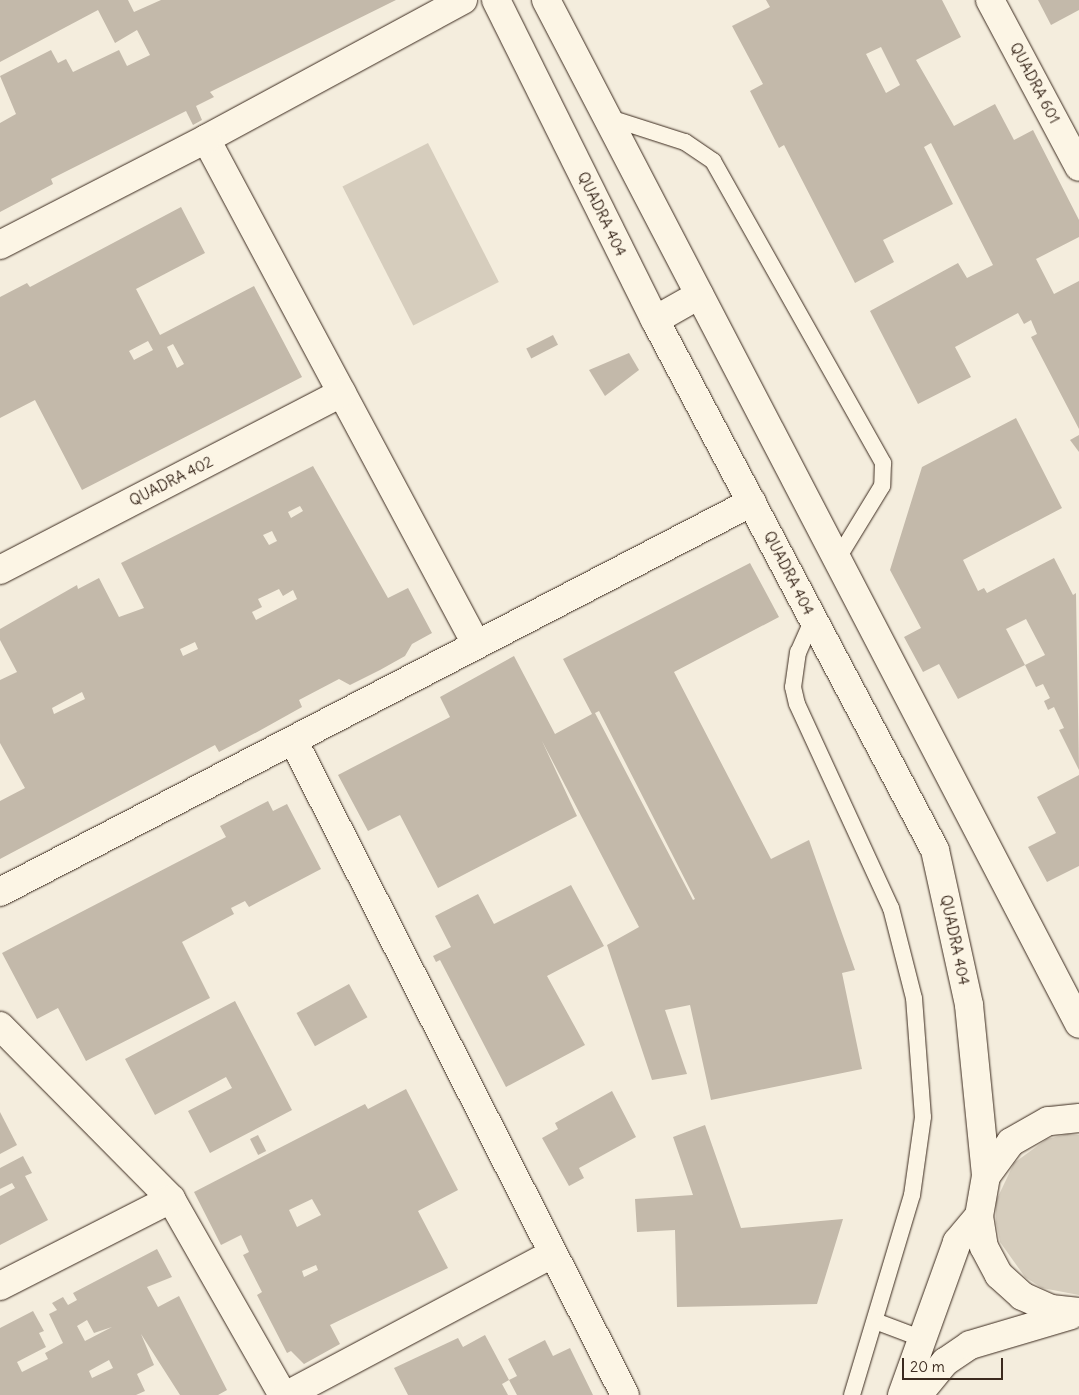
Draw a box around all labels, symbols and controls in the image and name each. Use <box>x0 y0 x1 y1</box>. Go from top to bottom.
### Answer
street label: QUADRA 601 <box>1006 39 1064 127</box>
street label: QUADRA 404 <box>574 169 630 259</box>
street label: QUADRA 402 <box>126 452 216 510</box>
street label: QUADRA 404 <box>760 528 818 618</box>
street label: QUADRA 404 <box>937 893 973 987</box>
scale bar <box>904 1348 1005 1380</box>
text: 20 m <box>910 1357 945 1376</box>

